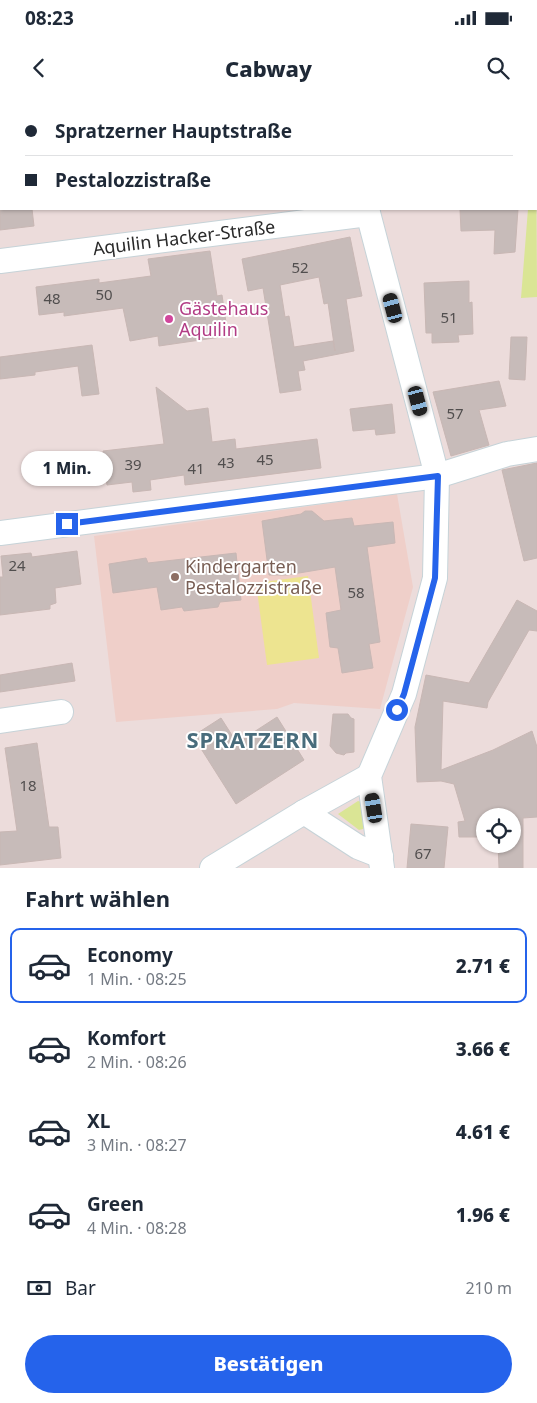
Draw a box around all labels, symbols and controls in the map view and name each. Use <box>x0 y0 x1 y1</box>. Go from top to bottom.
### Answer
text: 08:23 <box>25 5 74 31</box>
text: Cabway <box>225 53 312 83</box>
icon: back <box>25 54 53 82</box>
icon: search <box>484 54 512 82</box>
text: Spratzerner Hauptstraße <box>55 118 292 144</box>
text: Pestalozzistraße <box>55 167 211 193</box>
street label: Aquilin Hacker-Straße <box>91 214 276 260</box>
house number: 52 <box>291 257 309 277</box>
house number: 50 <box>95 284 113 304</box>
house number: 48 <box>43 288 61 308</box>
car <box>381 292 404 324</box>
place label: Gästehaus Aquilin <box>179 296 268 341</box>
house number: 51 <box>440 307 458 327</box>
marker: Gästehaus Aquilin <box>163 313 175 325</box>
car <box>406 385 429 417</box>
house number: 57 <box>446 403 464 423</box>
house number: 45 <box>256 449 274 469</box>
callout: 1 Min. <box>21 452 113 486</box>
house number: 43 <box>217 452 235 472</box>
house number: 39 <box>124 454 142 474</box>
text: 1 Min. <box>43 457 91 479</box>
house number: 41 <box>187 458 205 478</box>
route end <box>56 513 78 535</box>
place label: Kindergarten Pestalozzistraße <box>185 554 322 599</box>
house number: 24 <box>8 555 26 575</box>
marker: Kindergarten Pestalozzistraße <box>169 571 181 583</box>
house number: 58 <box>347 582 365 602</box>
route start <box>386 699 408 721</box>
district label: SPRATZERN <box>187 724 319 754</box>
house number: 18 <box>19 775 37 795</box>
car <box>364 792 383 824</box>
map controls <box>476 808 521 853</box>
button: locate <box>476 808 521 853</box>
house number: 67 <box>414 843 432 863</box>
text: Fahrt wählen <box>25 883 170 913</box>
text: Economy <box>87 942 173 968</box>
icon: car <box>27 943 72 988</box>
text: 2.71 € <box>456 953 510 979</box>
text: 1 Min. · 08:25 <box>87 968 187 990</box>
text: Komfort <box>87 1025 166 1051</box>
icon: car <box>27 1026 72 1071</box>
text: 3.66 € <box>456 1036 510 1062</box>
text: 2 Min. · 08:26 <box>87 1051 187 1073</box>
text: XL <box>87 1108 110 1134</box>
icon: car <box>27 1109 72 1154</box>
text: 4.61 € <box>456 1119 510 1145</box>
text: 3 Min. · 08:27 <box>87 1134 187 1156</box>
text: Green <box>87 1191 144 1217</box>
icon: car <box>27 1192 72 1237</box>
text: 1.96 € <box>456 1202 510 1228</box>
text: 4 Min. · 08:28 <box>87 1217 187 1239</box>
icon: cash <box>25 1274 53 1302</box>
text: Bar <box>65 1275 96 1301</box>
text: 210 m <box>465 1277 512 1299</box>
button: Bestätigen <box>25 1335 512 1393</box>

